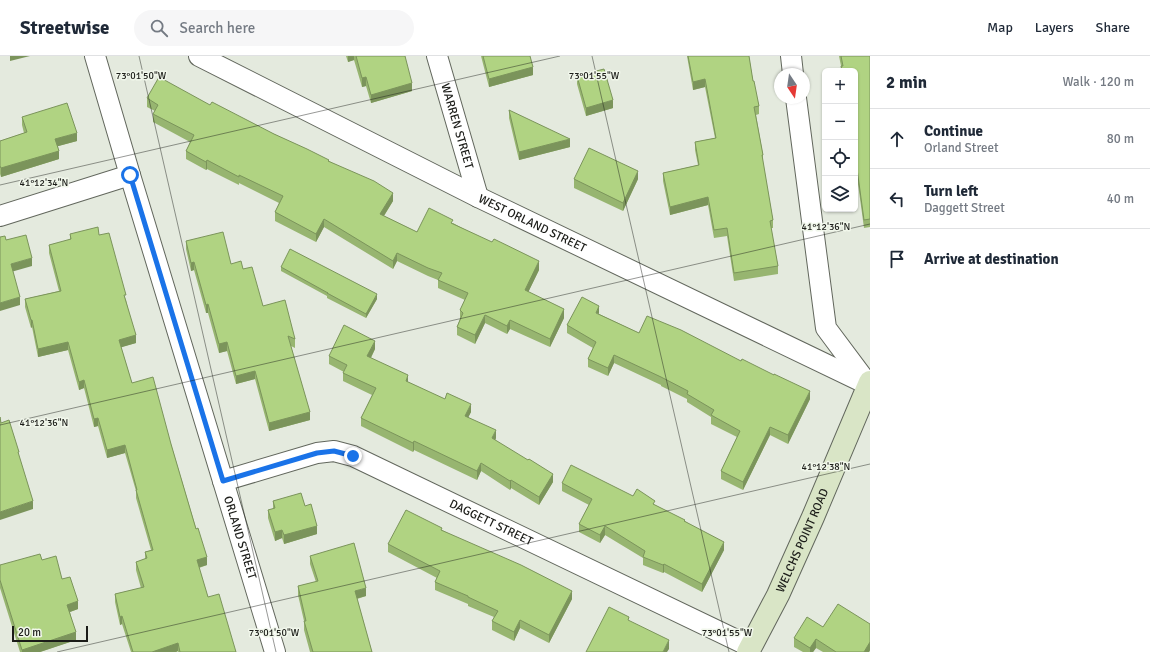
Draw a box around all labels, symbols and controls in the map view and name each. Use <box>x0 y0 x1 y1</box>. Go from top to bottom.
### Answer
search box <box>134 10 414 46</box>
text: Streetwise <box>20 16 110 40</box>
icon: search <box>148 17 170 39</box>
text: Search here <box>180 19 255 37</box>
text: Map <box>987 19 1013 36</box>
text: Layers <box>1035 19 1074 36</box>
text: Share <box>1096 19 1130 36</box>
north arrow <box>774 68 810 104</box>
map controls <box>822 68 858 212</box>
button: + <box>822 68 858 104</box>
text: 73°01'50"W <box>116 70 167 82</box>
text: 73°01'55"W <box>569 70 620 82</box>
text: 2 min <box>886 72 927 93</box>
text: Walk · 120 m <box>1063 74 1134 90</box>
street label: WARREN STREET <box>437 82 476 171</box>
button: − <box>822 104 858 140</box>
text: Continue <box>924 122 983 140</box>
icon: ahead <box>886 128 908 150</box>
text: 80 m <box>1107 131 1134 147</box>
button: locate <box>822 140 858 176</box>
text: Orland Street <box>924 140 998 156</box>
route start <box>121 166 139 184</box>
button: layers <box>822 176 858 212</box>
text: 41°12'34"N <box>20 177 68 189</box>
text: Turn left <box>924 182 978 200</box>
icon: left <box>886 188 908 210</box>
street label: WEST ORLAND STREET <box>476 191 589 256</box>
text: 40 m <box>1107 191 1134 207</box>
text: Daggett Street <box>924 200 1005 216</box>
text: 41°12'36"N <box>802 221 850 233</box>
icon: arrive <box>886 248 908 270</box>
text: Arrive at destination <box>924 250 1059 268</box>
text: 41°12'36"N <box>20 417 68 429</box>
route end <box>344 447 362 465</box>
text: 41°12'38"N <box>802 461 850 473</box>
street label: WELCHS POINT ROAD <box>773 486 832 595</box>
street label: ORLAND STREET <box>220 494 259 581</box>
street label: DAGGETT STREET <box>447 496 535 549</box>
scale bar <box>12 624 88 643</box>
text: 20 m <box>18 626 41 639</box>
text: 73°01'50"W <box>249 627 300 639</box>
text: 73°01'55"W <box>702 627 753 639</box>

